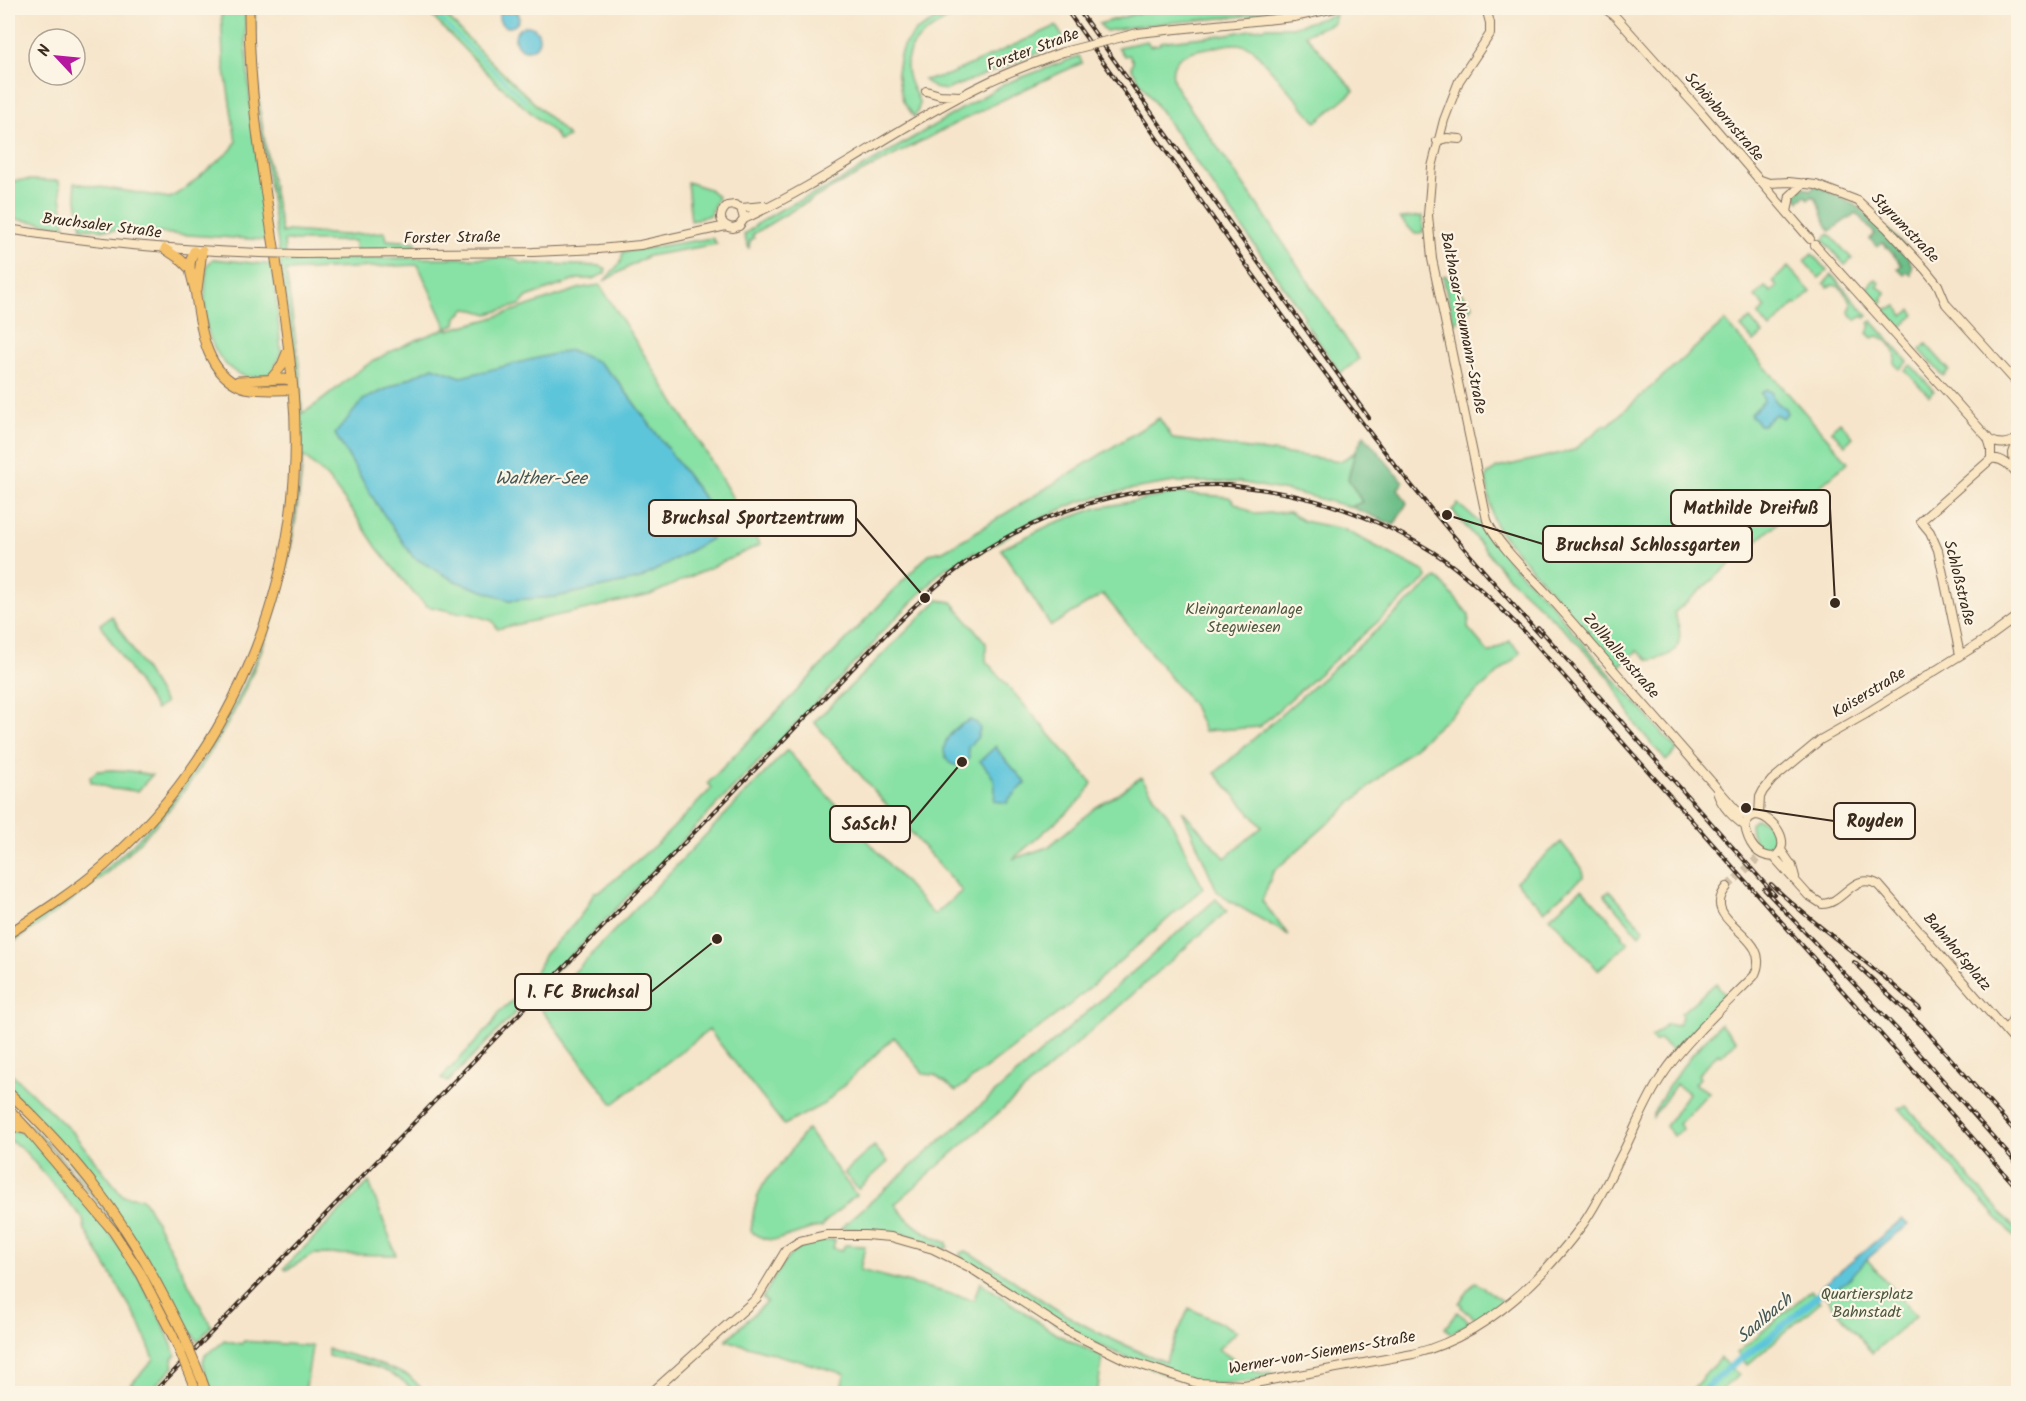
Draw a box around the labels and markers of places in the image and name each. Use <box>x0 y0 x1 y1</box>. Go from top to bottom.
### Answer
callout: Mathilde Dreifuß <box>1671 490 1830 526</box>
callout: Bruchsal Sportzentrum <box>649 500 856 536</box>
callout: Bruchsal Schlossgarten <box>1543 526 1752 562</box>
callout: Royden <box>1834 803 1915 839</box>
callout: SaSch! <box>830 806 910 842</box>
callout: 1. FC Bruchsal <box>515 974 651 1010</box>

